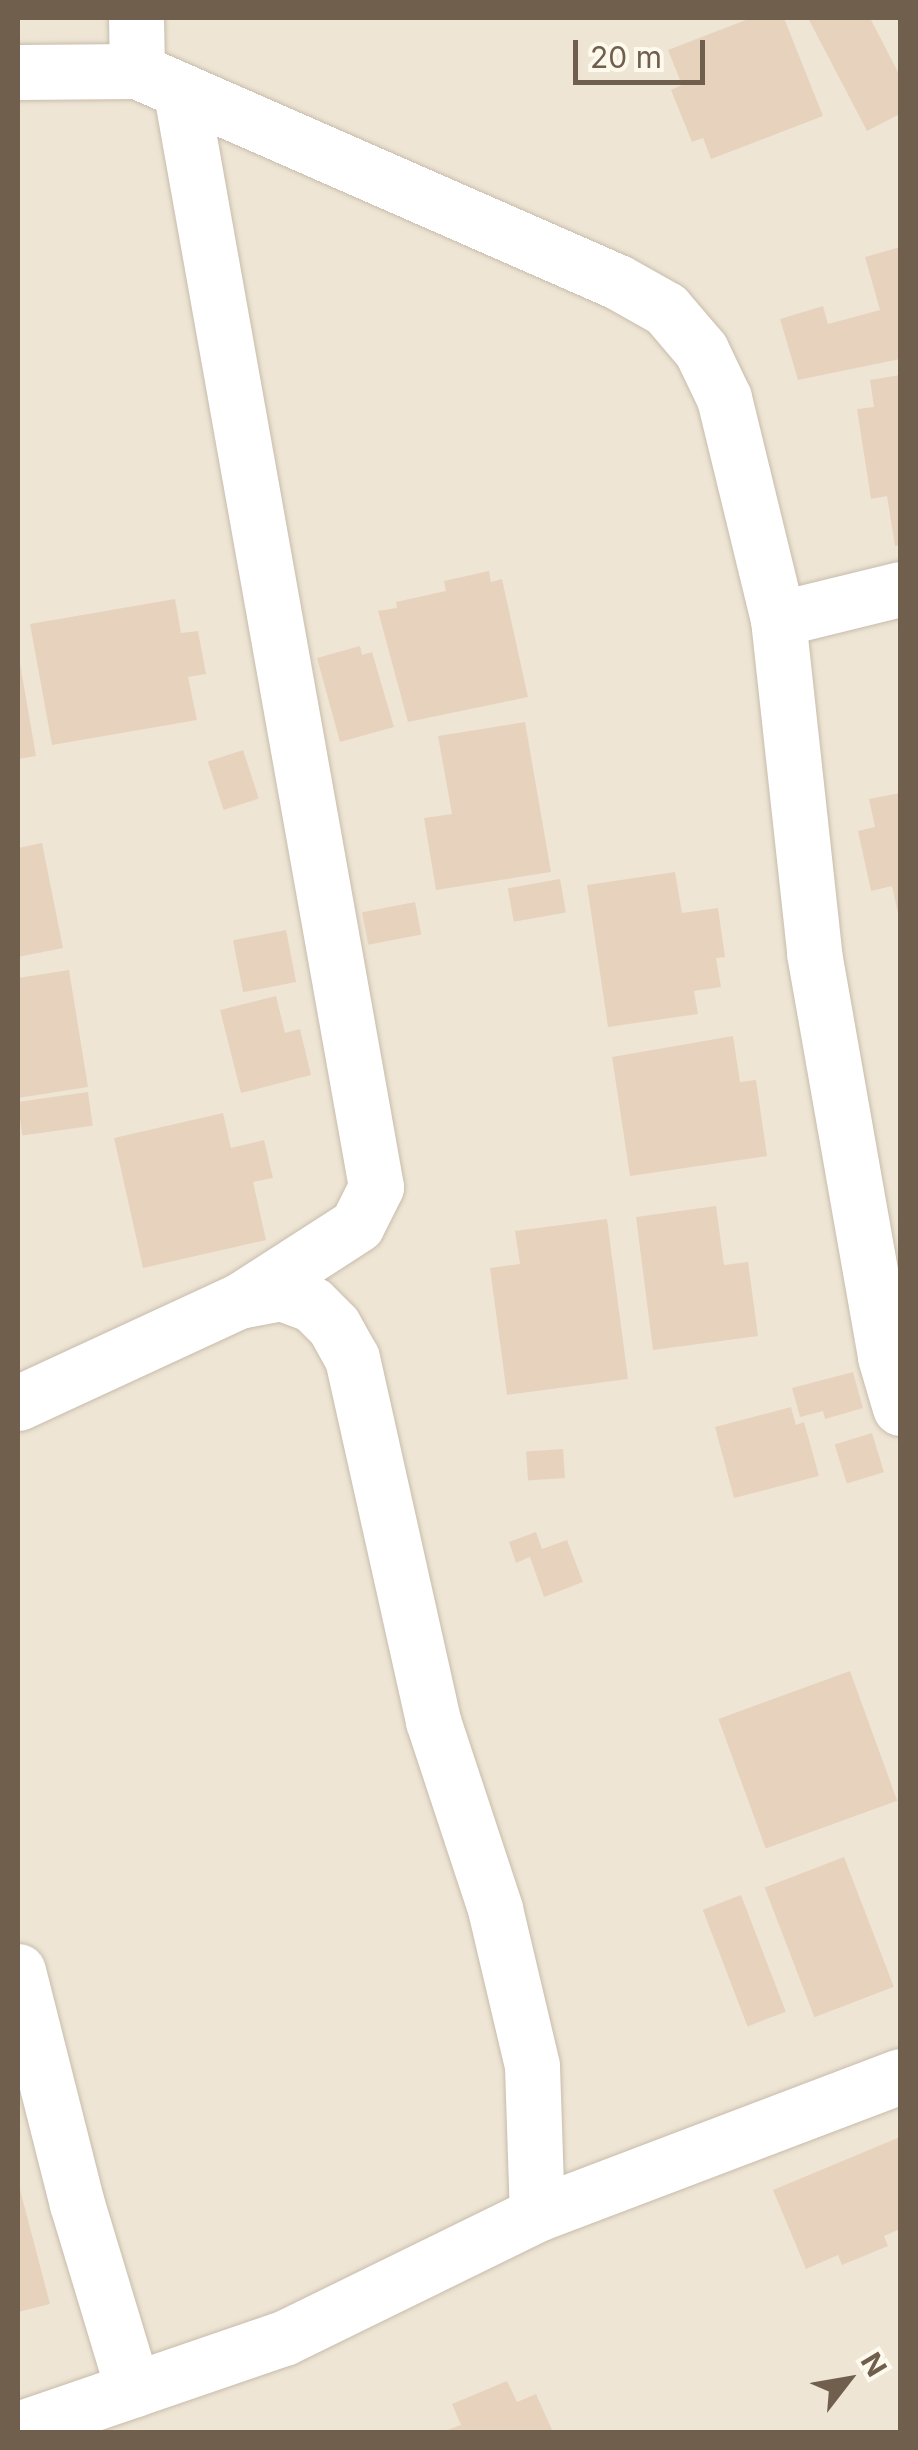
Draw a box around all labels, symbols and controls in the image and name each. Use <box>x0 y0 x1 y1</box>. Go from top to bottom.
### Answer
scale bar <box>578 20 710 82</box>
text: 20 m <box>590 39 662 75</box>
north arrow <box>798 2330 898 2430</box>
text: N <box>854 2347 894 2382</box>

